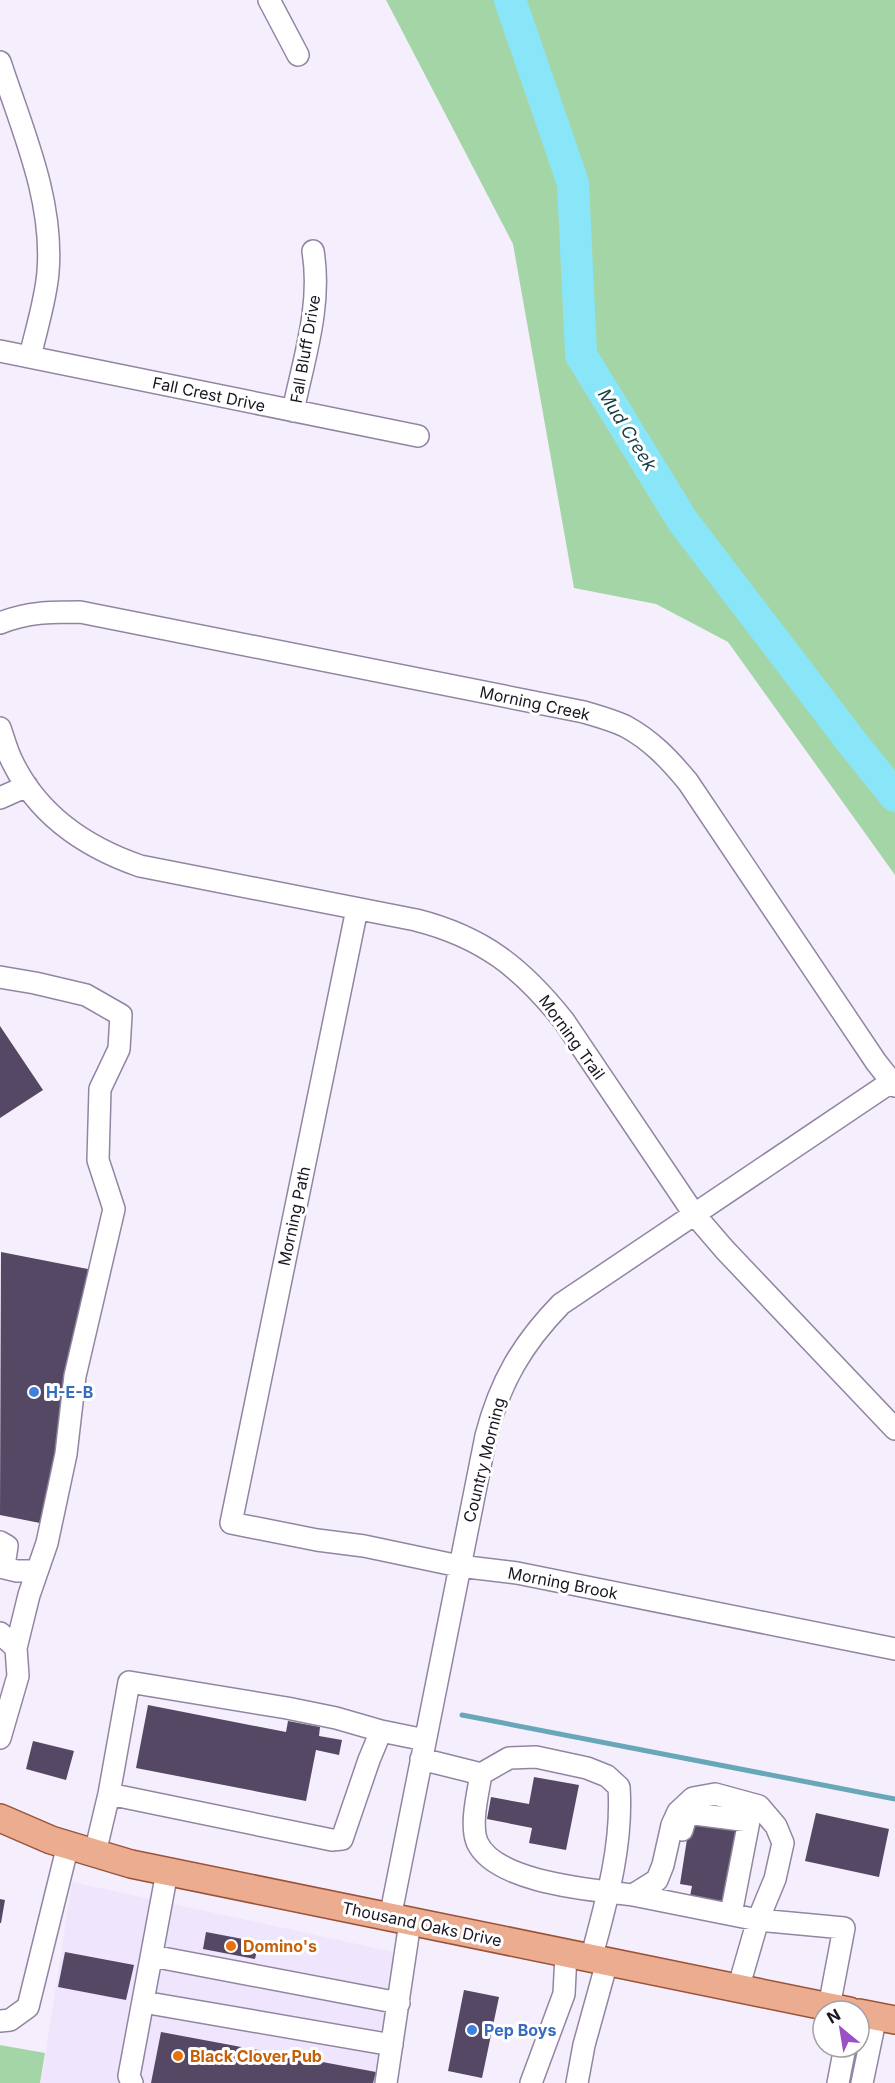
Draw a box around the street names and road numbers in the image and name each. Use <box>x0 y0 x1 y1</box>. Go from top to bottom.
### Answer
street label: Fall Bluff Drive <box>286 293 324 405</box>
street label: Fall Crest Drive <box>151 372 267 416</box>
street label: Morning Creek <box>478 682 592 725</box>
street label: Morning Trail <box>535 991 609 1083</box>
street label: Morning Path <box>274 1164 314 1268</box>
street label: Country Morning <box>459 1395 509 1525</box>
street label: Morning Brook <box>506 1563 620 1604</box>
street label: Thousand Oaks Drive <box>340 1897 504 1951</box>

